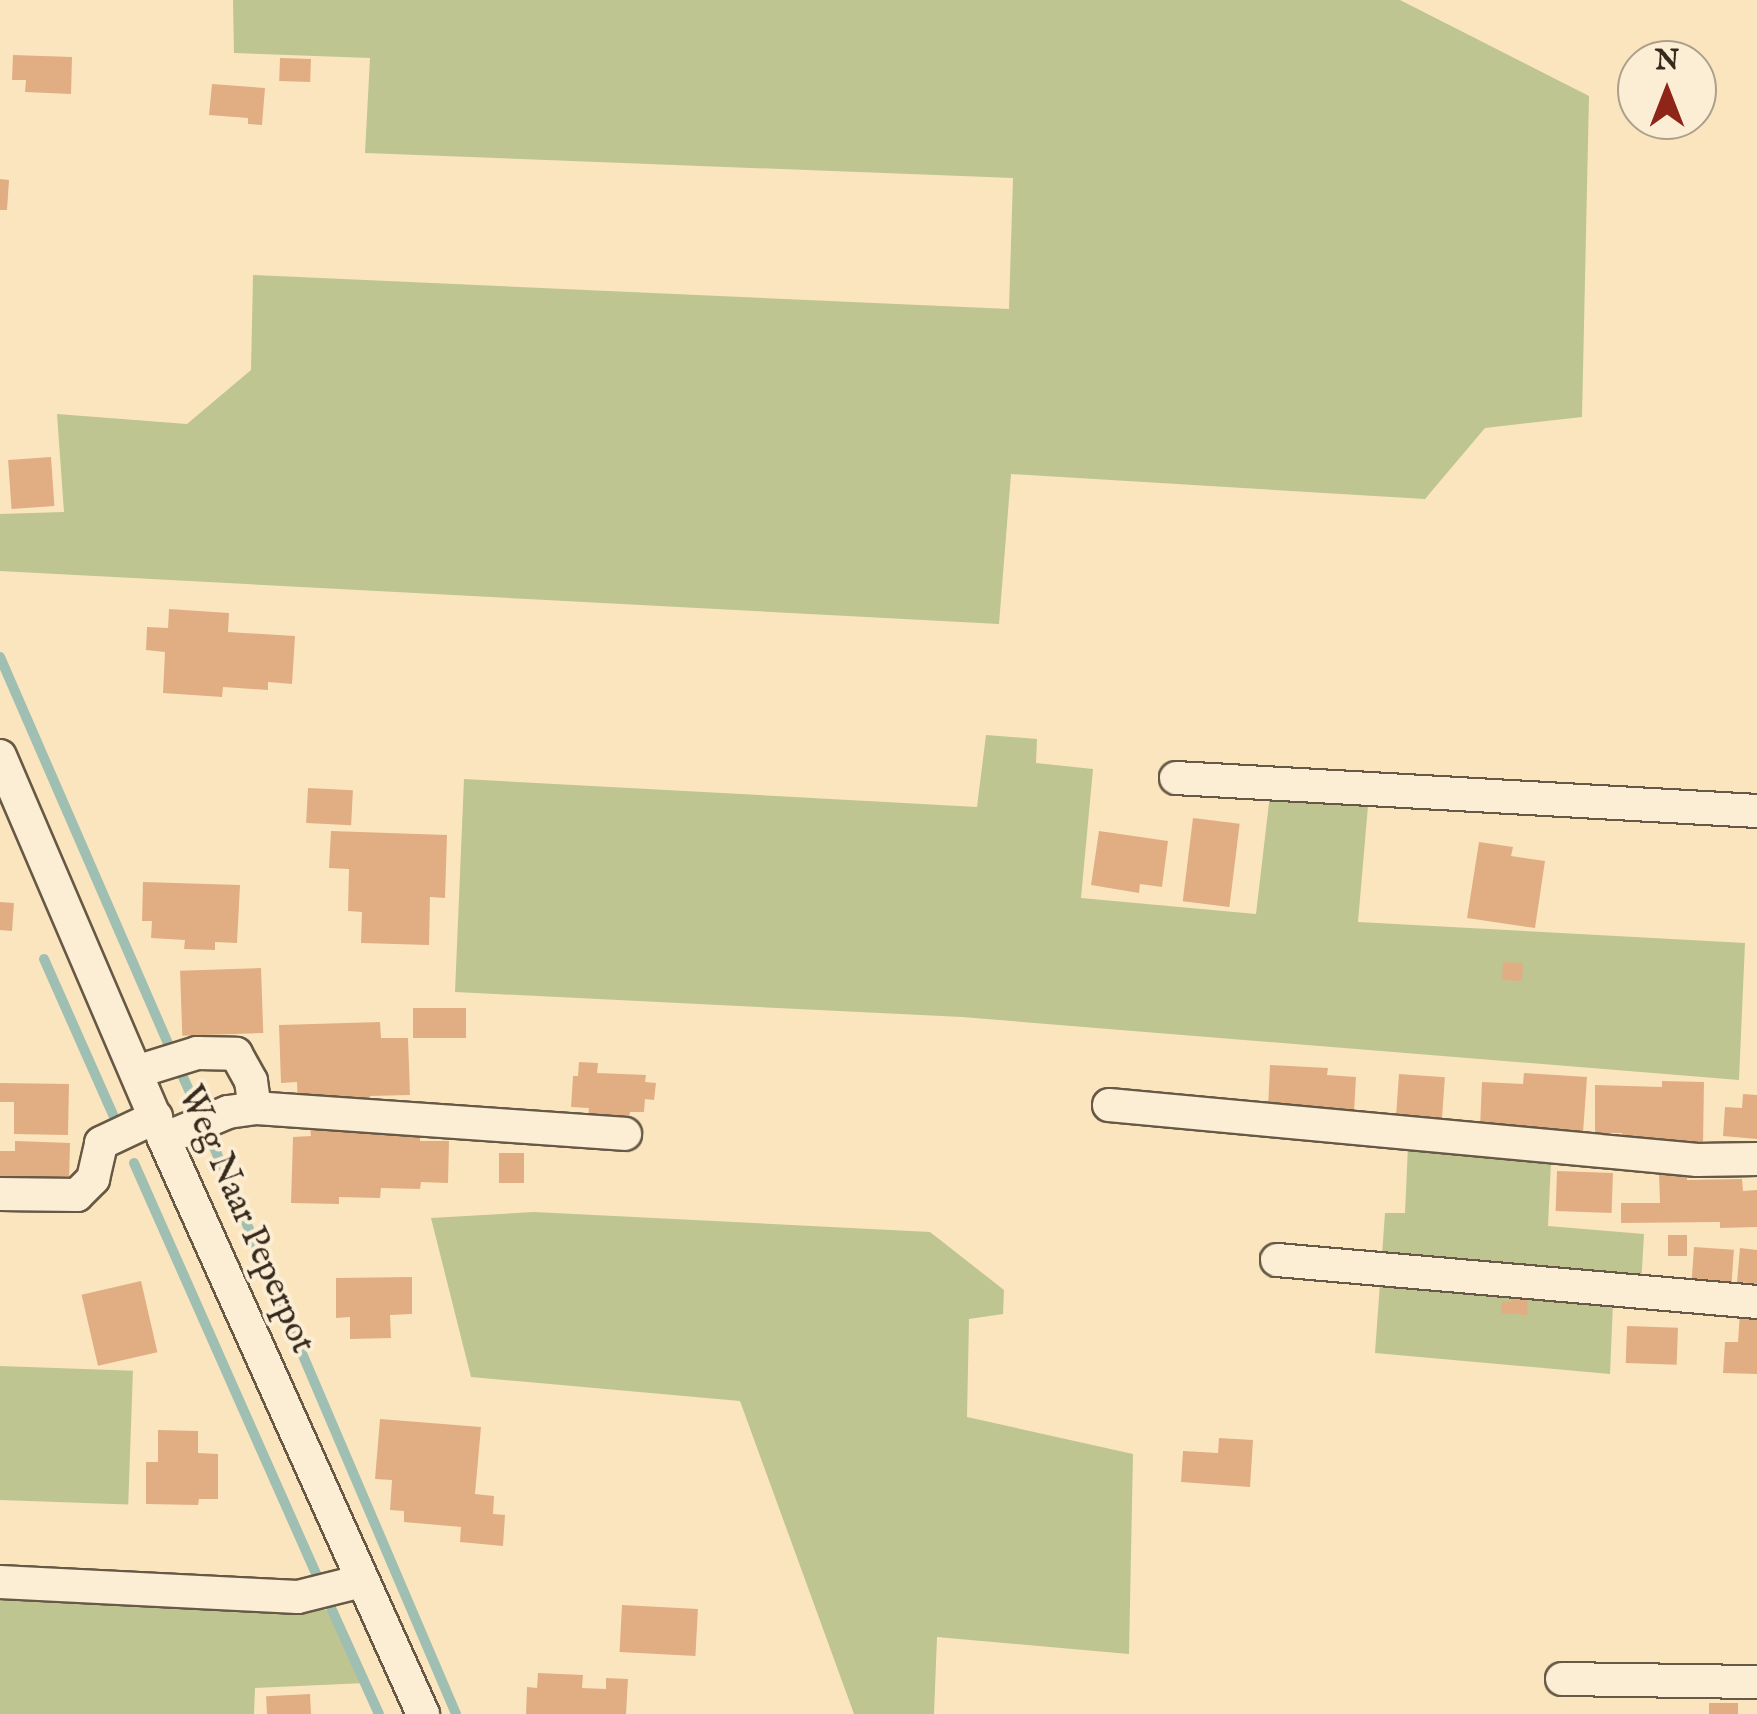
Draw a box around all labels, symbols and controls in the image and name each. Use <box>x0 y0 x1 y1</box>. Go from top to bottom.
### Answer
north arrow <box>1617 40 1717 140</box>
text: N <box>1655 44 1679 79</box>
street label: Weg Naar Peperpot <box>167 1080 323 1360</box>

